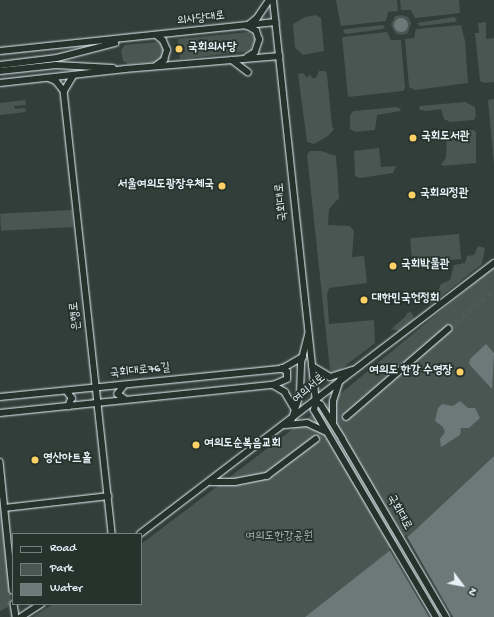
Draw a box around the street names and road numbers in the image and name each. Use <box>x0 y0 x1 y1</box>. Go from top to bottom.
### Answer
street label: 의사당대로 <box>176 10 226 30</box>
street label: 국회대로 <box>274 182 292 222</box>
street label: 은행로 <box>68 301 86 331</box>
street label: 국회대로76길 <box>109 362 171 382</box>
street label: 여의서로 <box>291 372 329 408</box>
street label: 국회대로 <box>382 493 414 533</box>

